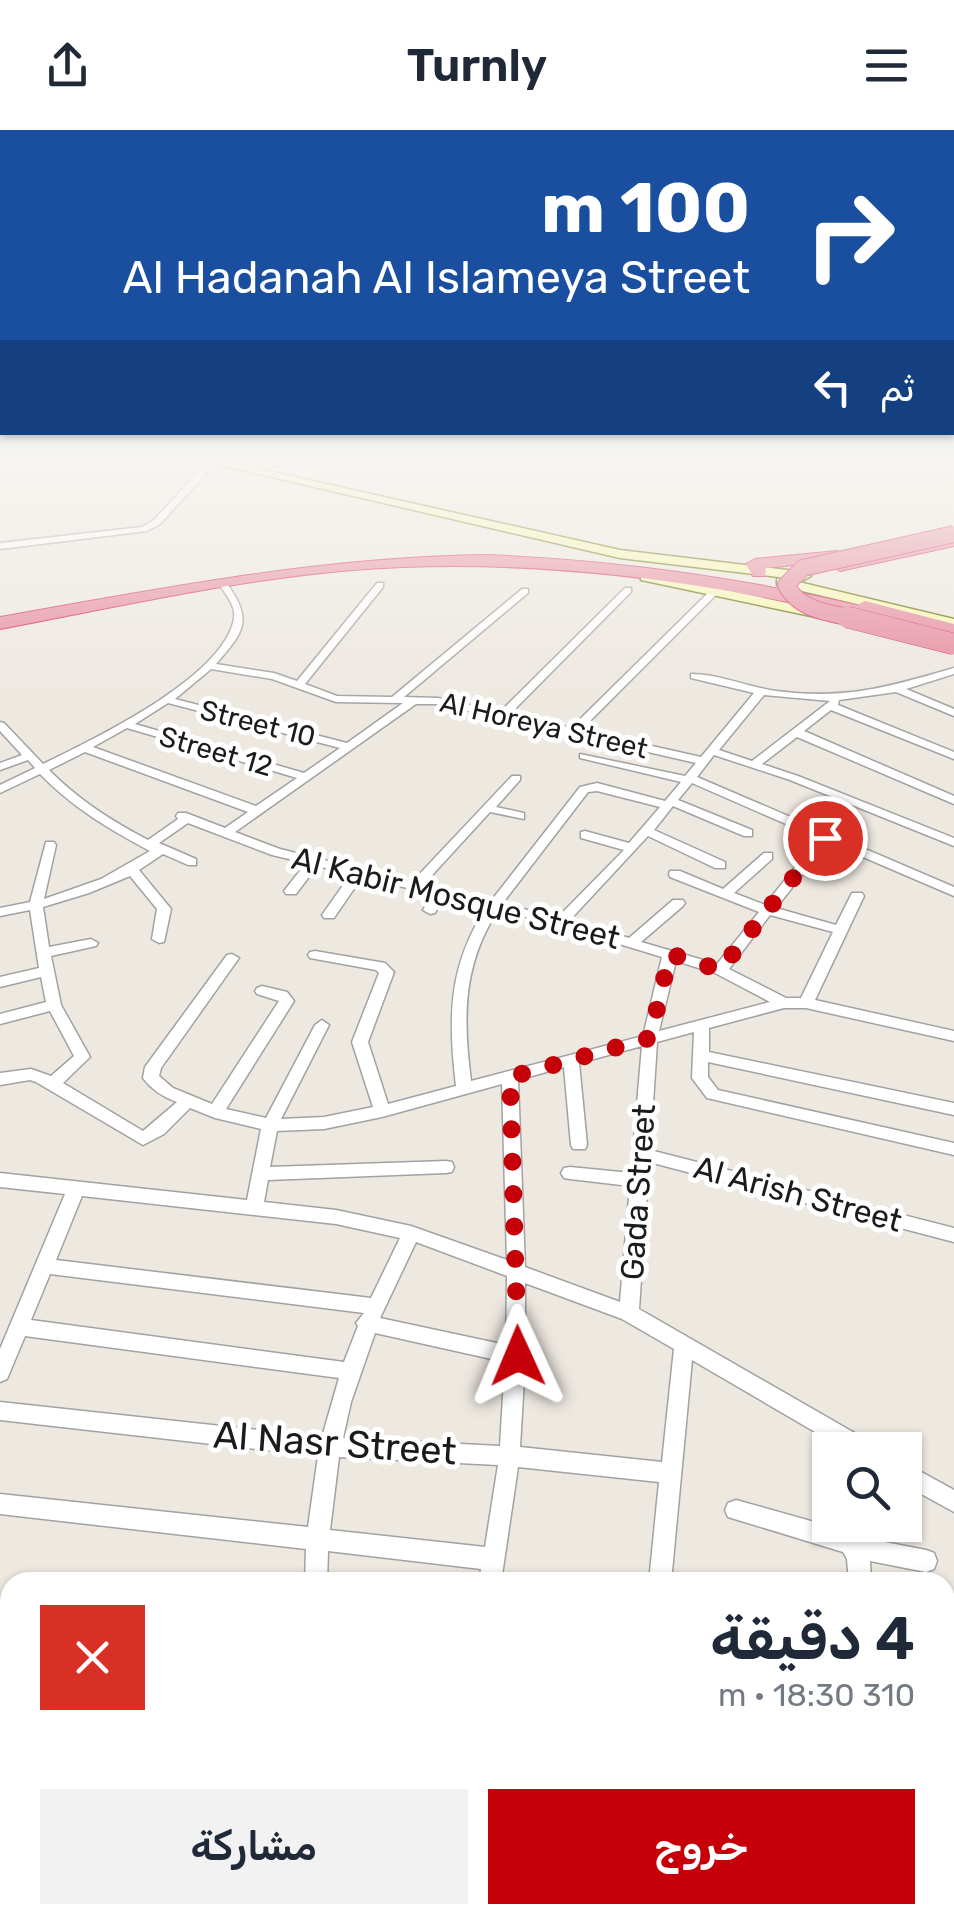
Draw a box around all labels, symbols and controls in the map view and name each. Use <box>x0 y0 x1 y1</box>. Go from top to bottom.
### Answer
icon: share <box>40 38 95 93</box>
icon: menu <box>859 38 914 93</box>
text: Turnly <box>407 39 547 92</box>
text: 100 m <box>541 167 750 250</box>
icon: right <box>785 170 915 300</box>
text: Al Hadanah Al Islameya Street <box>123 251 750 304</box>
icon: left <box>805 360 860 415</box>
text: ثم <box>880 365 915 411</box>
street label: Al Horeya Street <box>437 686 651 765</box>
street label: Street 10 <box>197 693 319 754</box>
street label: Street 12 <box>155 720 276 783</box>
pin <box>783 796 868 881</box>
icon: arrive <box>798 811 853 866</box>
street label: Al Kabir Mosque Street <box>288 839 624 957</box>
street label: Gada Street <box>613 1103 663 1281</box>
street label: Al Arish Street <box>690 1148 906 1240</box>
position arrow <box>466 1304 570 1408</box>
street label: Al Nasr Street <box>212 1412 458 1474</box>
map controls <box>812 1432 922 1542</box>
button: search <box>812 1432 922 1542</box>
text: 4 دقيقة <box>710 1603 915 1674</box>
button: close <box>40 1605 145 1710</box>
text: 310 m · 18:30 <box>718 1676 915 1714</box>
button: مشاركة <box>40 1789 468 1904</box>
button: خروج <box>488 1789 915 1904</box>

